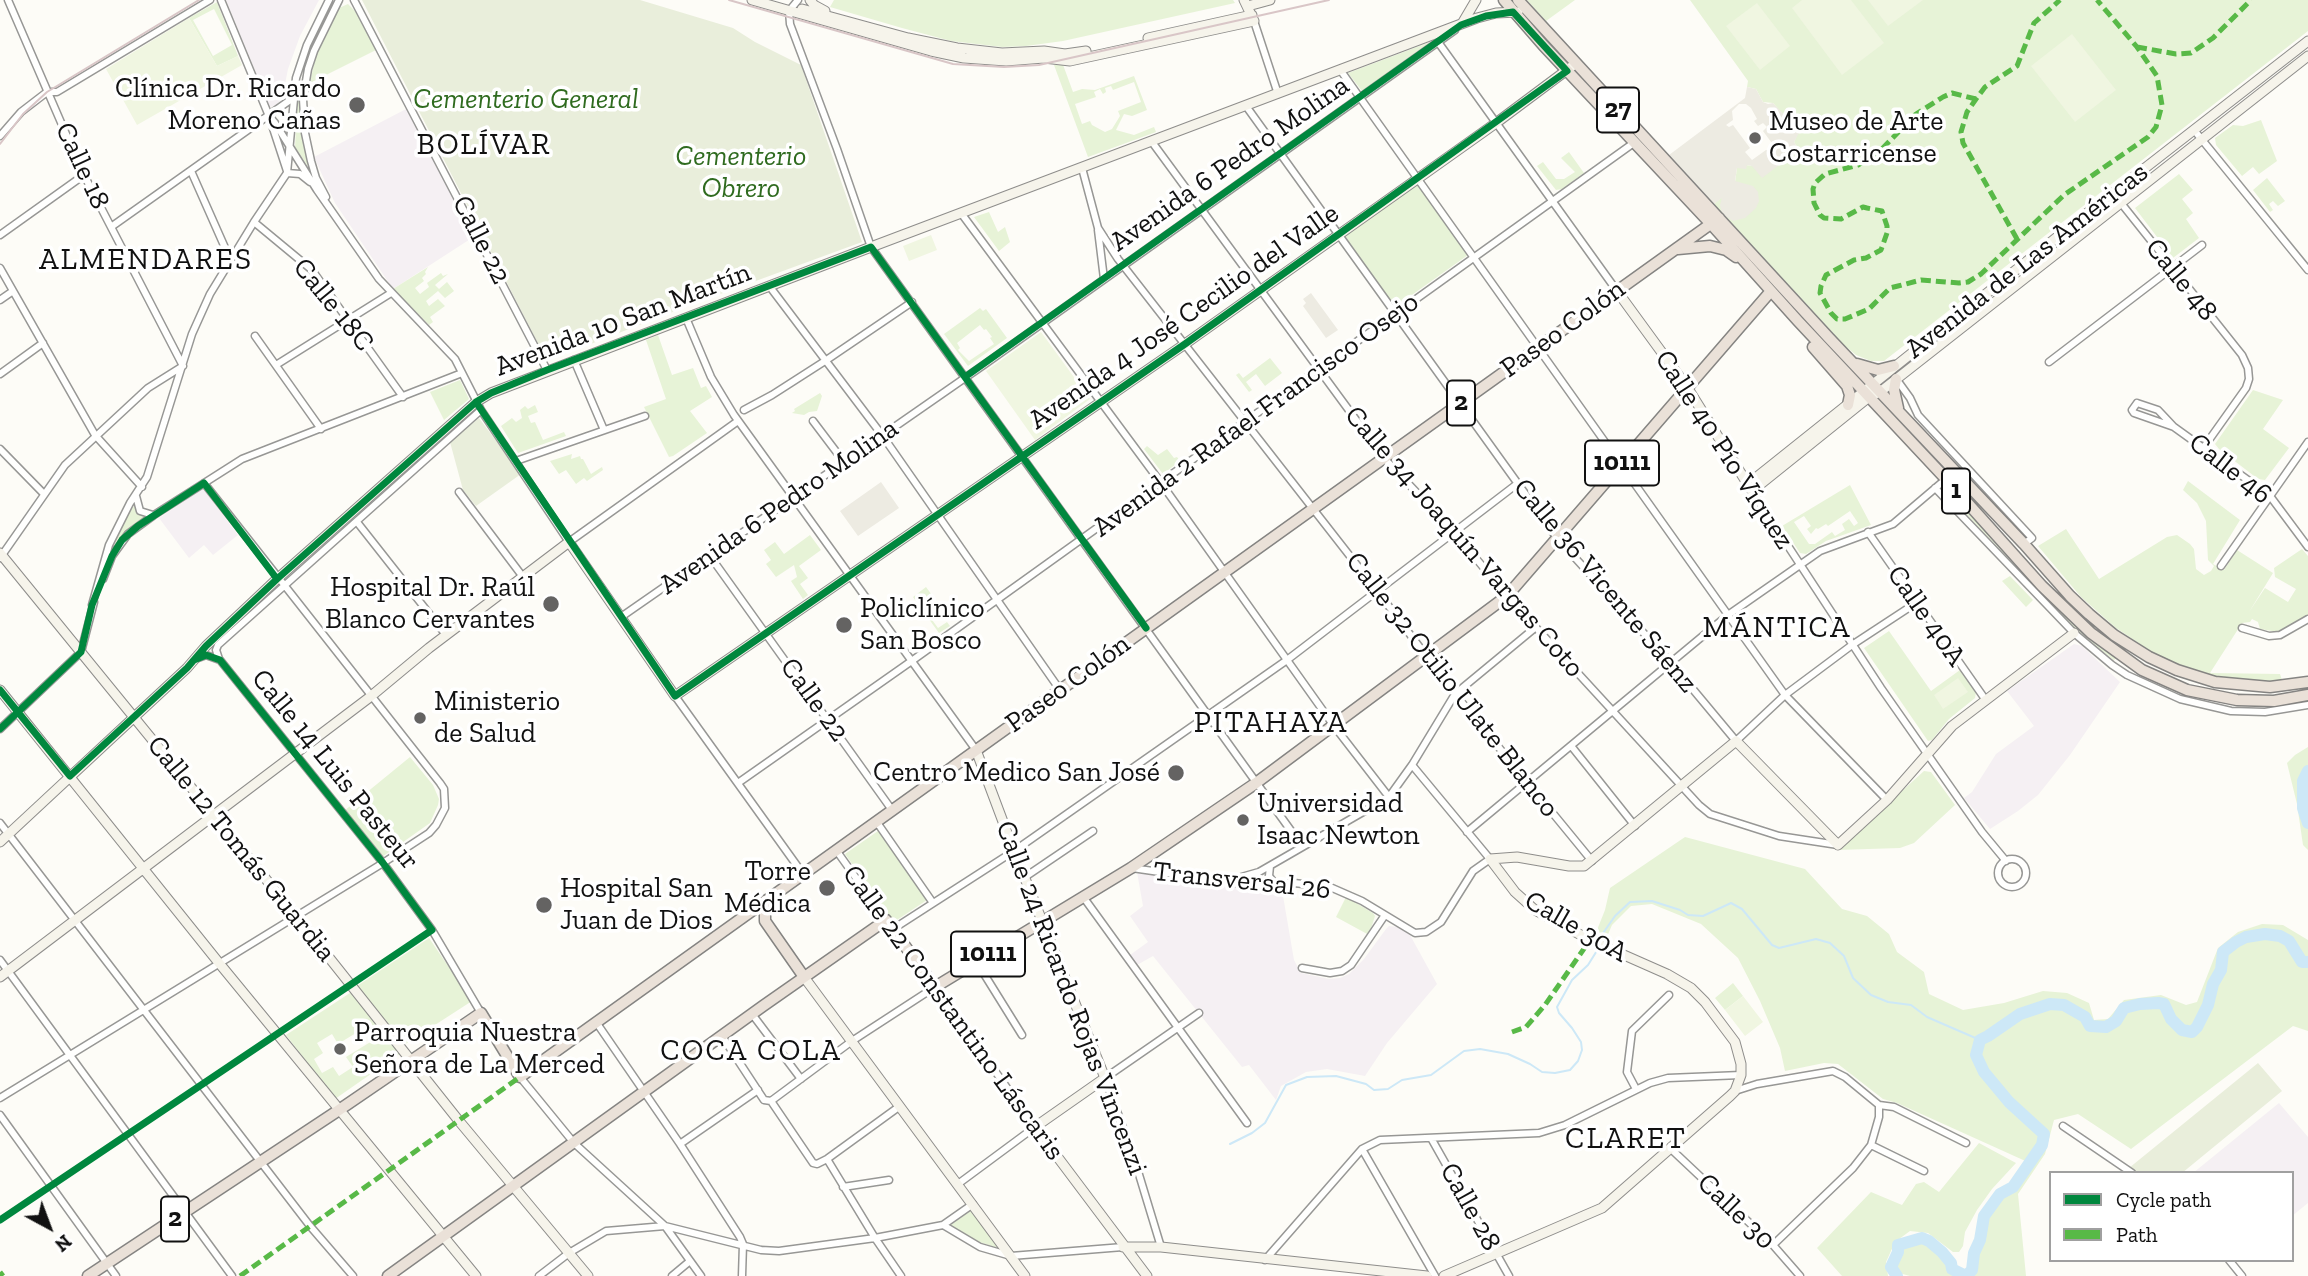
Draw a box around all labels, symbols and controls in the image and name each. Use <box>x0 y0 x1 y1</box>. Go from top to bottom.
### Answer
street label: Avenida 6 Pedro Molina <box>1104 69 1356 259</box>
place label: Clínica Dr. Ricardo Moreno Cañas <box>115 72 341 138</box>
park label: Cementerio General <box>413 83 639 117</box>
road number: 27 <box>1597 88 1639 132</box>
marker: Clínica Dr. Ricardo Moreno Cañas <box>347 95 367 115</box>
place label: Museo de Arte Costarricense <box>1769 105 1943 171</box>
street label: Calle 18 <box>47 117 117 215</box>
district label: BOLÍVAR <box>417 127 551 163</box>
marker: Museo de Arte Costarricense <box>1747 130 1763 146</box>
park label: Cementerio Obrero <box>676 140 806 206</box>
street label: Avenida de Las Américas <box>1899 156 2155 366</box>
street label: Calle 22 <box>444 190 518 290</box>
street label: Avenida 4 José Cecilio del Valle <box>1022 197 1346 437</box>
street label: Calle 48 <box>2138 232 2224 328</box>
district label: ALMENDARES <box>40 242 252 278</box>
street label: Calle 18C <box>285 252 381 358</box>
street label: Avenida 10 San Martín <box>490 256 756 384</box>
street label: Paseo Colón <box>1494 273 1632 385</box>
street label: Avenida 2 Rafael Francisco Osejo <box>1086 285 1426 545</box>
street label: Calle 40 Pío Víquez <box>1647 344 1801 556</box>
road number: 2 <box>1447 380 1475 426</box>
street label: Calle 34 Joaquín Vargas Coto <box>1337 400 1591 684</box>
street label: Avenida 6 Pedro Molina <box>653 412 905 602</box>
street label: Calle 46 <box>2182 426 2278 512</box>
road number: 10111 <box>1585 440 1659 485</box>
road number: 1 <box>1942 468 1970 513</box>
street label: Calle 36 Vicente Sáenz <box>1506 472 1704 700</box>
street label: Calle 32 Otilio Ulate Blanco <box>1338 546 1566 824</box>
street label: Calle 40A <box>1879 559 1973 673</box>
place label: Hospital Dr. Raúl Blanco Cervantes <box>325 571 535 637</box>
place label: Policlínico San Bosco <box>860 592 985 658</box>
marker: Hospital Dr. Raúl Blanco Cervantes <box>541 594 561 614</box>
district label: MÁNTICA <box>1703 610 1851 646</box>
marker: Policlínico San Bosco <box>834 615 854 635</box>
street label: Paseo Colón <box>999 628 1137 740</box>
street label: Calle 22 <box>773 652 855 748</box>
street label: Calle 14 Luis Pasteur <box>244 663 426 877</box>
place label: Ministerio de Salud <box>434 685 560 751</box>
district label: PITAHAYA <box>1195 705 1347 741</box>
marker: Ministerio de Salud <box>412 710 428 726</box>
street label: Calle 12 Tomás Guardia <box>140 729 342 969</box>
place label: Centro Medico San José <box>873 756 1160 790</box>
marker: Centro Medico San José <box>1166 763 1186 783</box>
place label: Universidad Isaac Newton <box>1257 787 1420 853</box>
marker: Universidad Isaac Newton <box>1235 812 1251 828</box>
street label: Calle 24 Ricardo Rojas Vincenzi <box>988 816 1154 1180</box>
place label: Torre Médica <box>724 855 811 921</box>
street label: Transversal 26 <box>1152 855 1332 907</box>
street label: Calle 22 Constantino Láscaris <box>835 859 1071 1167</box>
place label: Hospital San Juan de Dios <box>560 872 713 938</box>
marker: Torre Médica <box>817 878 837 898</box>
street label: Calle 30A <box>1518 884 1634 970</box>
marker: Hospital San Juan de Dios <box>534 895 554 915</box>
road number: 10111 <box>951 931 1025 976</box>
place label: Parroquia Nuestra Señora de La Merced <box>354 1016 605 1082</box>
district label: COCA COLA <box>661 1033 841 1069</box>
marker: Parroquia Nuestra Señora de La Merced <box>332 1041 348 1057</box>
district label: CLARET <box>1566 1121 1686 1157</box>
street label: Calle 28 <box>1432 1157 1508 1257</box>
street label: Calle 30 <box>1690 1167 1782 1257</box>
legend <box>2049 1171 2294 1262</box>
text: Cycle path <box>2116 1187 2211 1212</box>
north arrow <box>14 1192 84 1262</box>
road number: 2 <box>161 1196 189 1242</box>
text: Path <box>2116 1222 2158 1247</box>
text: N <box>50 1230 76 1257</box>

